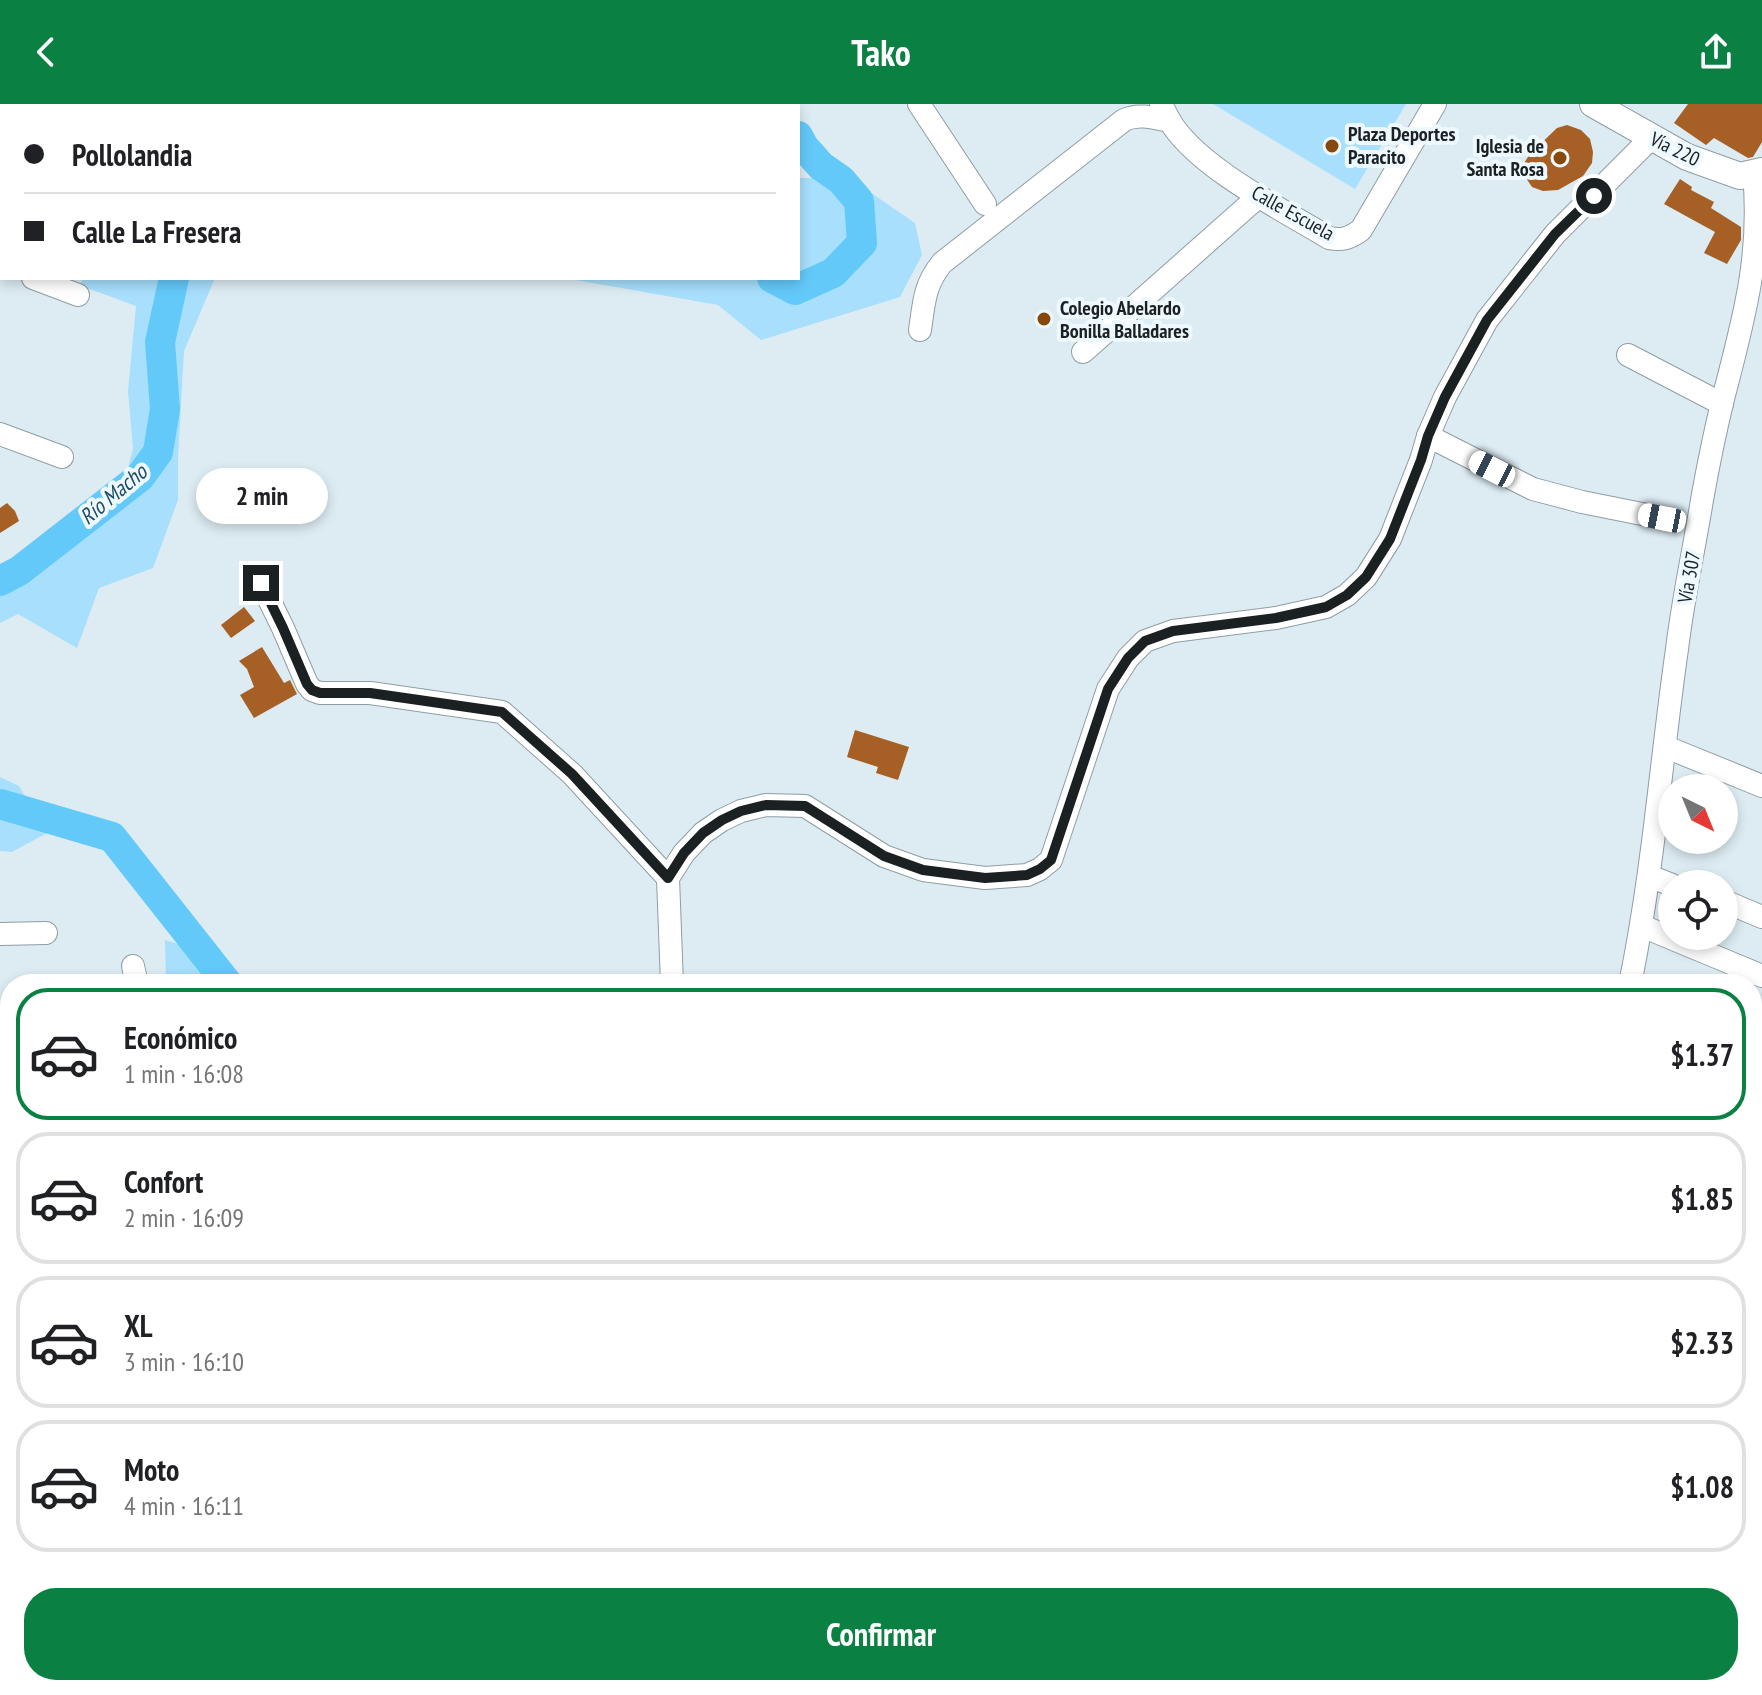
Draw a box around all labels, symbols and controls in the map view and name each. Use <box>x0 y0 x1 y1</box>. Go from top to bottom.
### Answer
text: Tako <box>851 29 911 76</box>
icon: back <box>24 30 68 74</box>
icon: share <box>1694 30 1738 74</box>
place label: Plaza Deportes Paracito <box>1348 121 1455 170</box>
street label: Vía 220 <box>1645 125 1704 172</box>
place label: Iglesia de Santa Rosa <box>1466 133 1544 182</box>
text: Pollolandia <box>72 135 192 174</box>
marker: Plaza Deportes Paracito <box>1323 137 1341 155</box>
marker: Iglesia de Santa Rosa <box>1551 149 1569 167</box>
route start <box>1576 178 1612 214</box>
street label: Calle Escuela <box>1247 180 1339 246</box>
text: Calle La Fresera <box>72 212 241 251</box>
place label: Colegio Abelardo Bonilla Balladares <box>1060 295 1189 344</box>
marker: Colegio Abelardo Bonilla Balladares <box>1035 310 1053 328</box>
car <box>1465 447 1519 491</box>
water label: Río Macho <box>74 457 154 530</box>
callout: 2 min <box>195 467 327 523</box>
text: 2 min <box>236 479 288 512</box>
car <box>1636 502 1688 534</box>
street label: Vía 307 <box>1671 549 1706 606</box>
route end <box>243 565 279 601</box>
north arrow <box>1658 774 1738 854</box>
map controls <box>1658 774 1738 950</box>
button: locate <box>1658 870 1738 950</box>
icon: car <box>28 1018 100 1090</box>
text: Económico <box>124 1018 237 1057</box>
text: $1.37 <box>1670 1035 1734 1074</box>
text: 1 min · 16:08 <box>124 1057 244 1090</box>
icon: car <box>28 1162 100 1234</box>
text: Confort <box>124 1162 203 1201</box>
text: $1.85 <box>1670 1179 1734 1218</box>
text: 2 min · 16:09 <box>124 1201 244 1234</box>
icon: car <box>28 1306 100 1378</box>
text: XL <box>124 1306 153 1345</box>
text: $2.33 <box>1670 1323 1734 1362</box>
text: 3 min · 16:10 <box>124 1345 244 1378</box>
icon: car <box>28 1450 100 1522</box>
text: Moto <box>124 1450 179 1489</box>
text: $1.08 <box>1670 1467 1734 1506</box>
text: 4 min · 16:11 <box>124 1489 244 1522</box>
button: Confirmar <box>24 1588 1738 1680</box>

